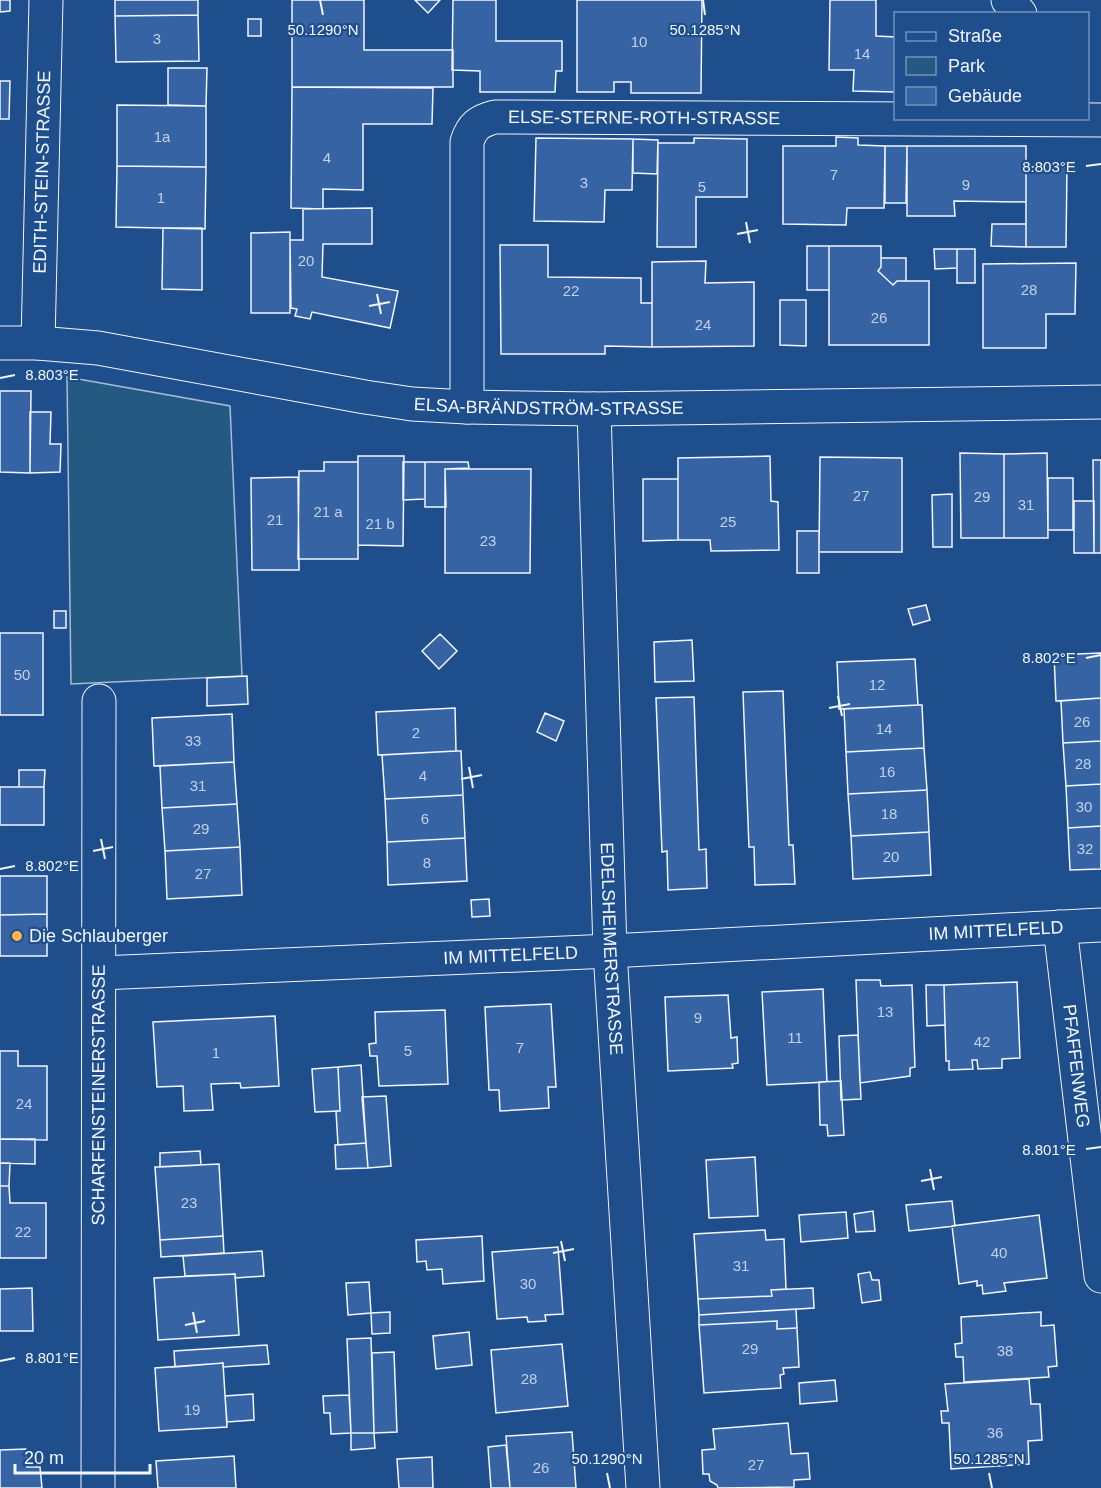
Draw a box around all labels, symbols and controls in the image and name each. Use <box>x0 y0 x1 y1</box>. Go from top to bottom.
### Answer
legend <box>894 12 1089 120</box>
text: 50.1290°N <box>287 21 359 38</box>
text: 50.1285°N <box>669 21 741 38</box>
text: Straße <box>948 26 1002 46</box>
house number: 3 <box>153 30 161 47</box>
house number: 10 <box>631 33 647 50</box>
house number: 14 <box>854 45 870 62</box>
text: Park <box>948 56 986 76</box>
street label: EDITH-STEIN-STRASSE <box>30 70 54 274</box>
text: Gebäude <box>948 86 1022 106</box>
street label: ELSE-STERNE-ROTH-STRASSE <box>508 107 780 128</box>
house number: 1a <box>154 128 171 145</box>
house number: 4 <box>323 149 331 166</box>
text: 8.803°E <box>1022 158 1076 175</box>
house number: 7 <box>830 166 838 183</box>
house number: 3 <box>580 174 588 191</box>
house number: 9 <box>962 176 970 193</box>
house number: 5 <box>698 178 706 195</box>
house number: 1 <box>157 189 165 206</box>
house number: 20 <box>298 252 314 269</box>
house number: 28 <box>1021 281 1037 298</box>
house number: 22 <box>563 282 579 299</box>
house number: 26 <box>871 309 887 326</box>
house number: 24 <box>695 316 711 333</box>
text: 8.803°E <box>25 366 79 383</box>
street label: ELSA-BRÄNDSTRÖM-STRASSE <box>413 394 684 419</box>
house number: 27 <box>853 487 869 504</box>
house number: 29 <box>974 488 990 505</box>
house number: 31 <box>1018 496 1034 513</box>
house number: 21 a <box>313 503 343 520</box>
house number: 21 <box>267 511 283 528</box>
house number: 25 <box>720 513 736 530</box>
house number: 21 b <box>365 515 395 532</box>
house number: 23 <box>480 532 496 549</box>
text: 8.802°E <box>1022 649 1076 666</box>
house number: 50 <box>14 666 30 683</box>
house number: 12 <box>869 676 885 693</box>
house number: 26 <box>1074 713 1090 730</box>
house number: 14 <box>876 720 892 737</box>
house number: 2 <box>412 724 420 741</box>
house number: 33 <box>185 732 201 749</box>
house number: 28 <box>1075 755 1091 772</box>
house number: 16 <box>879 763 895 780</box>
house number: 4 <box>419 767 427 784</box>
house number: 31 <box>190 777 206 794</box>
house number: 30 <box>1076 798 1092 815</box>
house number: 18 <box>881 805 897 822</box>
house number: 6 <box>421 810 429 827</box>
house number: 29 <box>193 820 209 837</box>
house number: 32 <box>1077 840 1093 857</box>
street label: EDELSHEIMERSTRASSE <box>597 842 626 1056</box>
house number: 20 <box>883 848 899 865</box>
house number: 8 <box>423 854 431 871</box>
text: 8.802°E <box>25 857 79 874</box>
house number: 27 <box>195 865 211 882</box>
street label: IM MITTELFELD <box>928 917 1064 944</box>
place label: Die Schlauberger <box>29 926 168 946</box>
marker: Die Schlauberger <box>10 929 24 943</box>
street label: IM MITTELFELD <box>443 942 579 968</box>
street label: SCHARFENSTEINERSTRASSE <box>88 964 109 1226</box>
house number: 13 <box>877 1003 893 1020</box>
street label: PFAFFENWEG <box>1059 1003 1094 1129</box>
house number: 9 <box>694 1009 702 1026</box>
house number: 11 <box>787 1029 803 1046</box>
house number: 42 <box>974 1033 990 1050</box>
house number: 7 <box>516 1039 524 1056</box>
house number: 5 <box>404 1042 412 1059</box>
house number: 1 <box>212 1044 220 1061</box>
house number: 24 <box>16 1095 32 1112</box>
text: 8.801°E <box>1022 1141 1076 1158</box>
house number: 23 <box>181 1194 197 1211</box>
house number: 22 <box>15 1223 31 1240</box>
house number: 40 <box>991 1244 1007 1261</box>
house number: 31 <box>733 1257 749 1274</box>
house number: 30 <box>520 1275 536 1292</box>
house number: 29 <box>742 1340 758 1357</box>
house number: 38 <box>997 1342 1013 1359</box>
text: 8.801°E <box>25 1349 79 1366</box>
house number: 28 <box>521 1370 537 1387</box>
house number: 19 <box>184 1401 200 1418</box>
house number: 36 <box>987 1424 1003 1441</box>
scale bar <box>15 1437 150 1475</box>
text: 20 m <box>24 1448 64 1468</box>
text: 50.1290°N <box>571 1450 643 1467</box>
text: 50.1285°N <box>953 1450 1025 1467</box>
house number: 27 <box>748 1456 764 1473</box>
house number: 26 <box>533 1459 549 1476</box>

